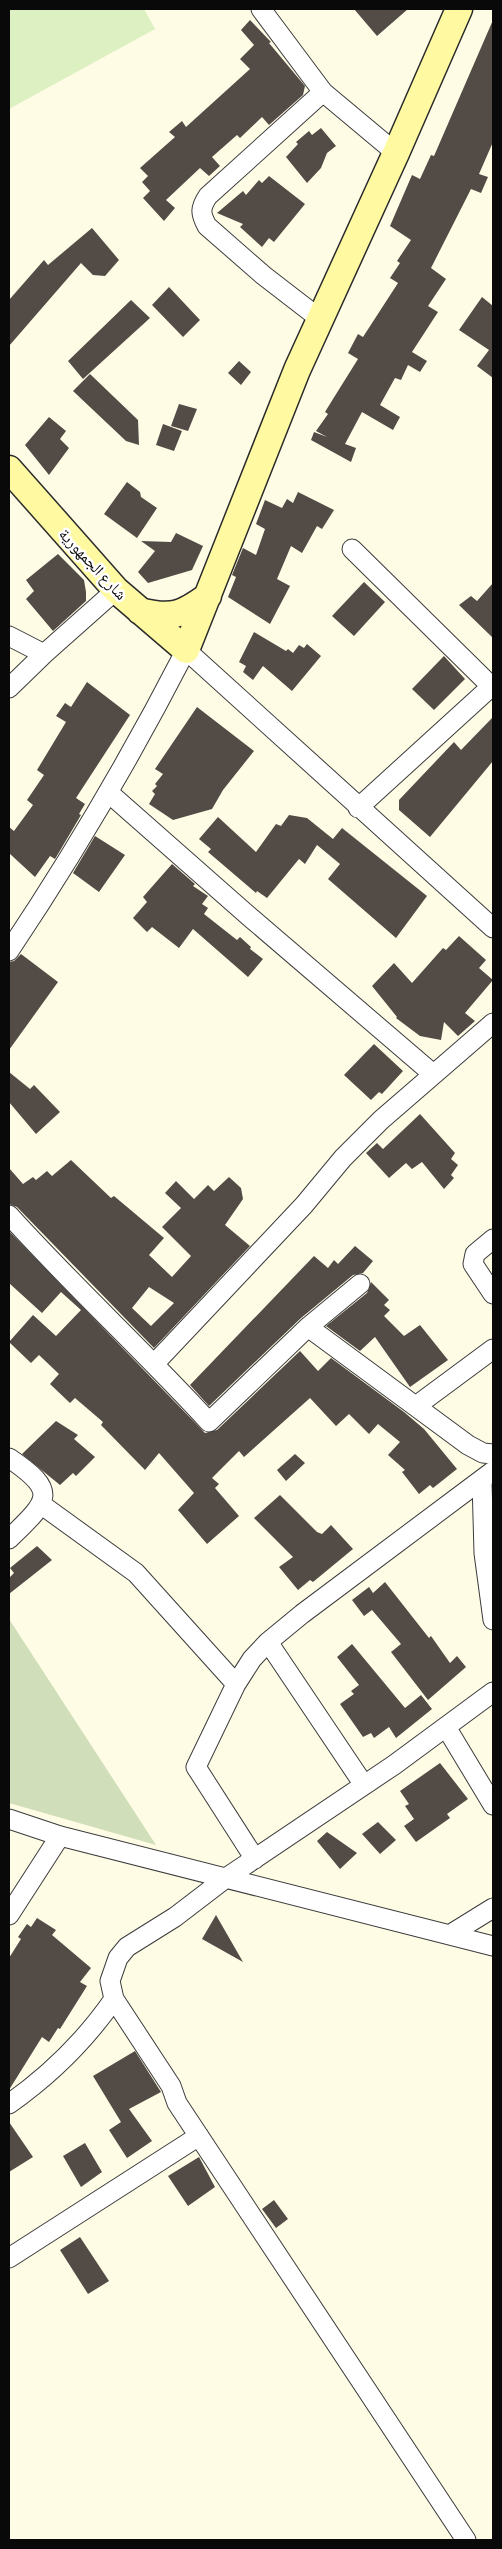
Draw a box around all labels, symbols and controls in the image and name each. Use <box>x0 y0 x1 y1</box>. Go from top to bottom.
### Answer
street label: شارع الجمهورية <box>54 524 131 604</box>

